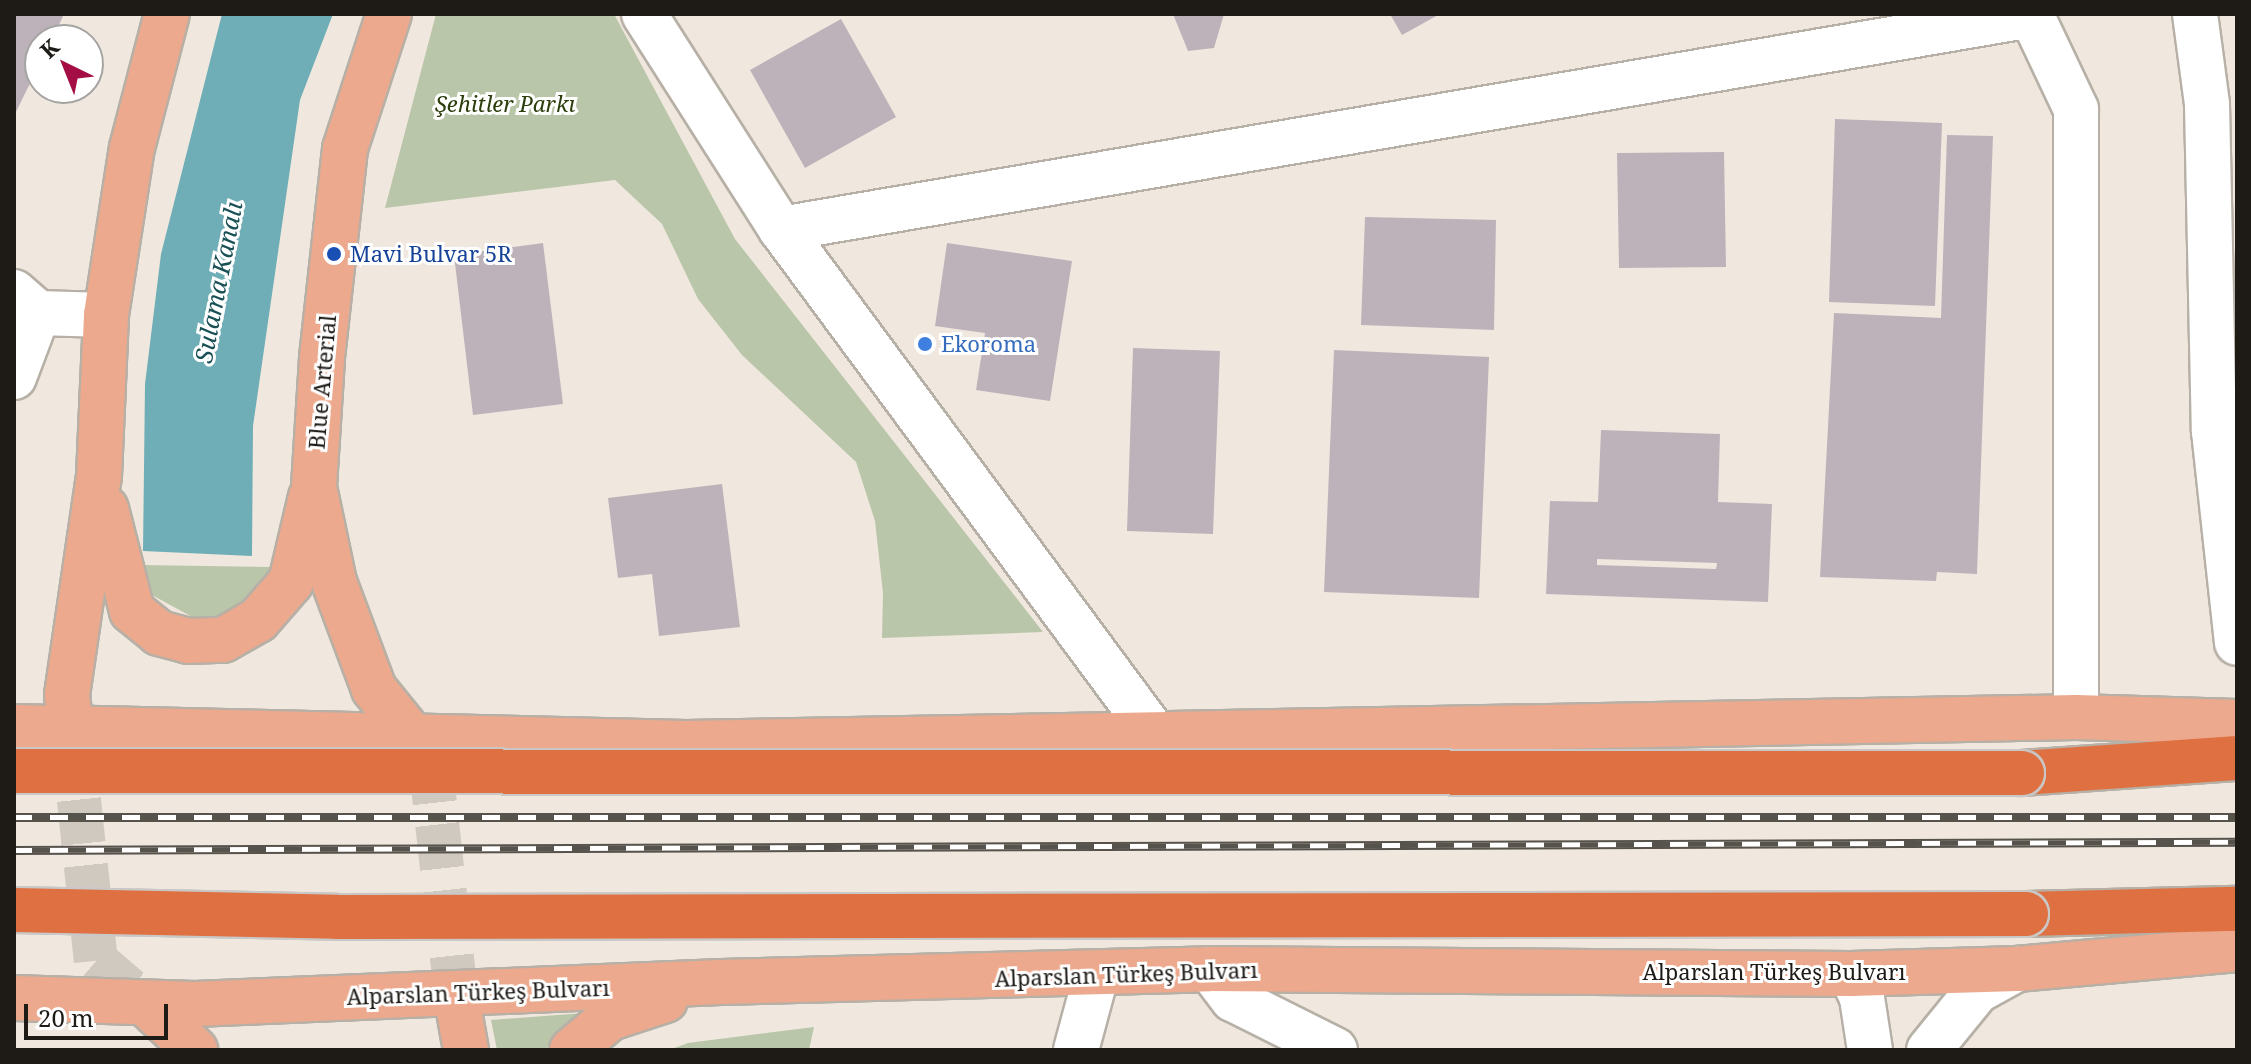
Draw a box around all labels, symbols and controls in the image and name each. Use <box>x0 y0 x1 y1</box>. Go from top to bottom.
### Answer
north arrow <box>24 24 104 104</box>
text: K <box>33 31 65 64</box>
park label: Şehitler Parkı <box>435 91 575 117</box>
water label: Sulama Kanalı <box>188 199 248 365</box>
place label: Mavi Bulvar 5R <box>350 241 512 267</box>
marker: Mavi Bulvar 5R <box>325 245 343 263</box>
street label: Blue Arterial <box>303 314 341 450</box>
place label: Ekoroma <box>941 331 1036 357</box>
marker: Ekoroma <box>916 335 934 353</box>
street label: Alparslan Türkeş Bulvarı <box>994 956 1258 992</box>
street label: Alparslan Türkeş Bulvarı <box>1643 959 1905 985</box>
street label: Alparslan Türkeş Bulvarı <box>346 974 610 1010</box>
scale bar <box>28 988 172 1038</box>
text: 20 m <box>38 1001 94 1034</box>

